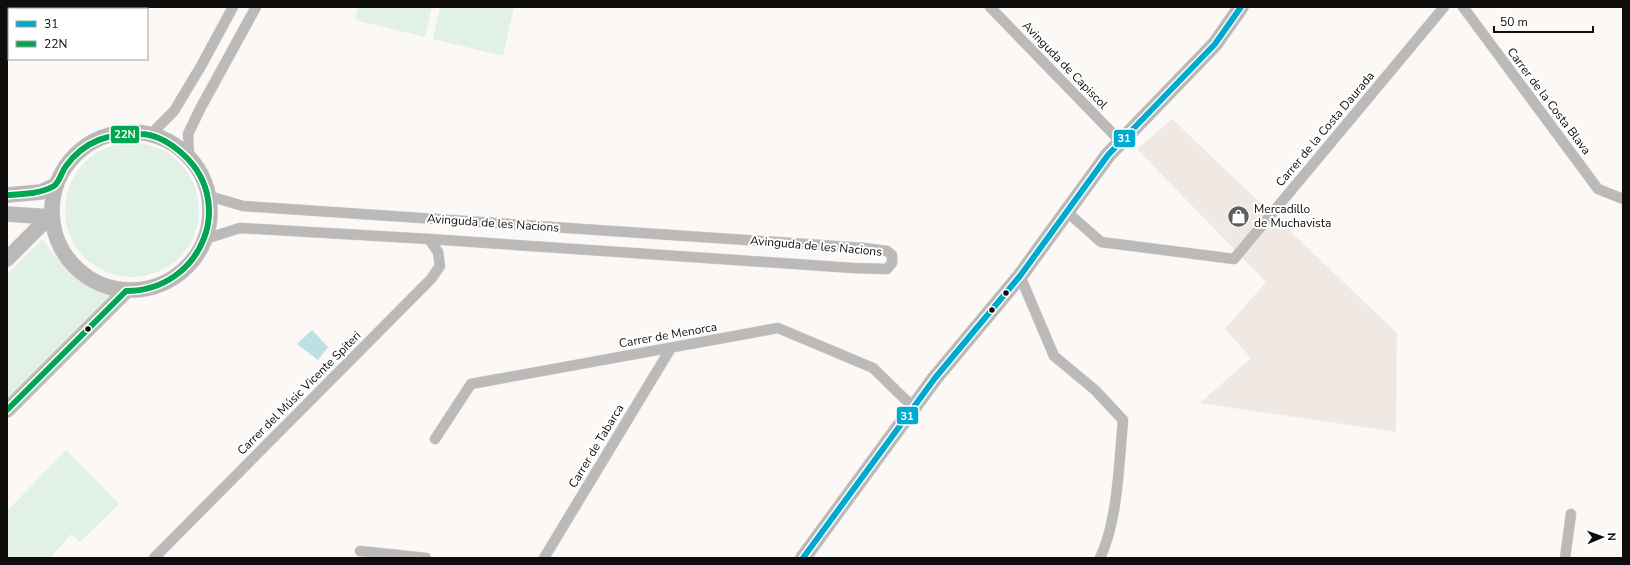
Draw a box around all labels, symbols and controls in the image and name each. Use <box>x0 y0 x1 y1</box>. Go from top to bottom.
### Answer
legend <box>8 8 148 60</box>
scale bar <box>1494 8 1593 34</box>
text: 50 m <box>1500 14 1528 30</box>
text: 31 <box>44 16 58 32</box>
street label: Avinguda de Capiscol <box>1019 18 1111 113</box>
text: 22N <box>44 36 67 52</box>
street label: Carrer de la Costa Blava <box>1503 44 1595 158</box>
street label: Carrer de la Costa Daurada <box>1272 68 1378 190</box>
line badge: 22N <box>110 125 140 144</box>
text: 22N <box>114 127 136 142</box>
line badge: 31 <box>1113 129 1136 148</box>
text: 31 <box>1117 131 1131 146</box>
place label: Mercadillo de Muchavista <box>1254 201 1331 231</box>
shop icon: Mercadillo de Muchavista <box>1225 203 1251 229</box>
street label: Avinguda de les Nacions <box>426 210 560 236</box>
street label: Avinguda de les Nacions <box>749 232 883 260</box>
unlabelled marker <box>1001 288 1011 298</box>
unlabelled marker <box>987 305 997 315</box>
street label: Carrer de Menorca <box>618 319 718 351</box>
unlabelled marker <box>83 324 93 334</box>
street label: Carrer del Músic Vicente Spiteri <box>234 328 364 458</box>
street label: Carrer de Tabarca <box>565 401 627 491</box>
line badge: 31 <box>896 406 919 425</box>
text: 31 <box>900 409 914 424</box>
north arrow <box>1582 517 1622 557</box>
text: N <box>1604 532 1619 541</box>

